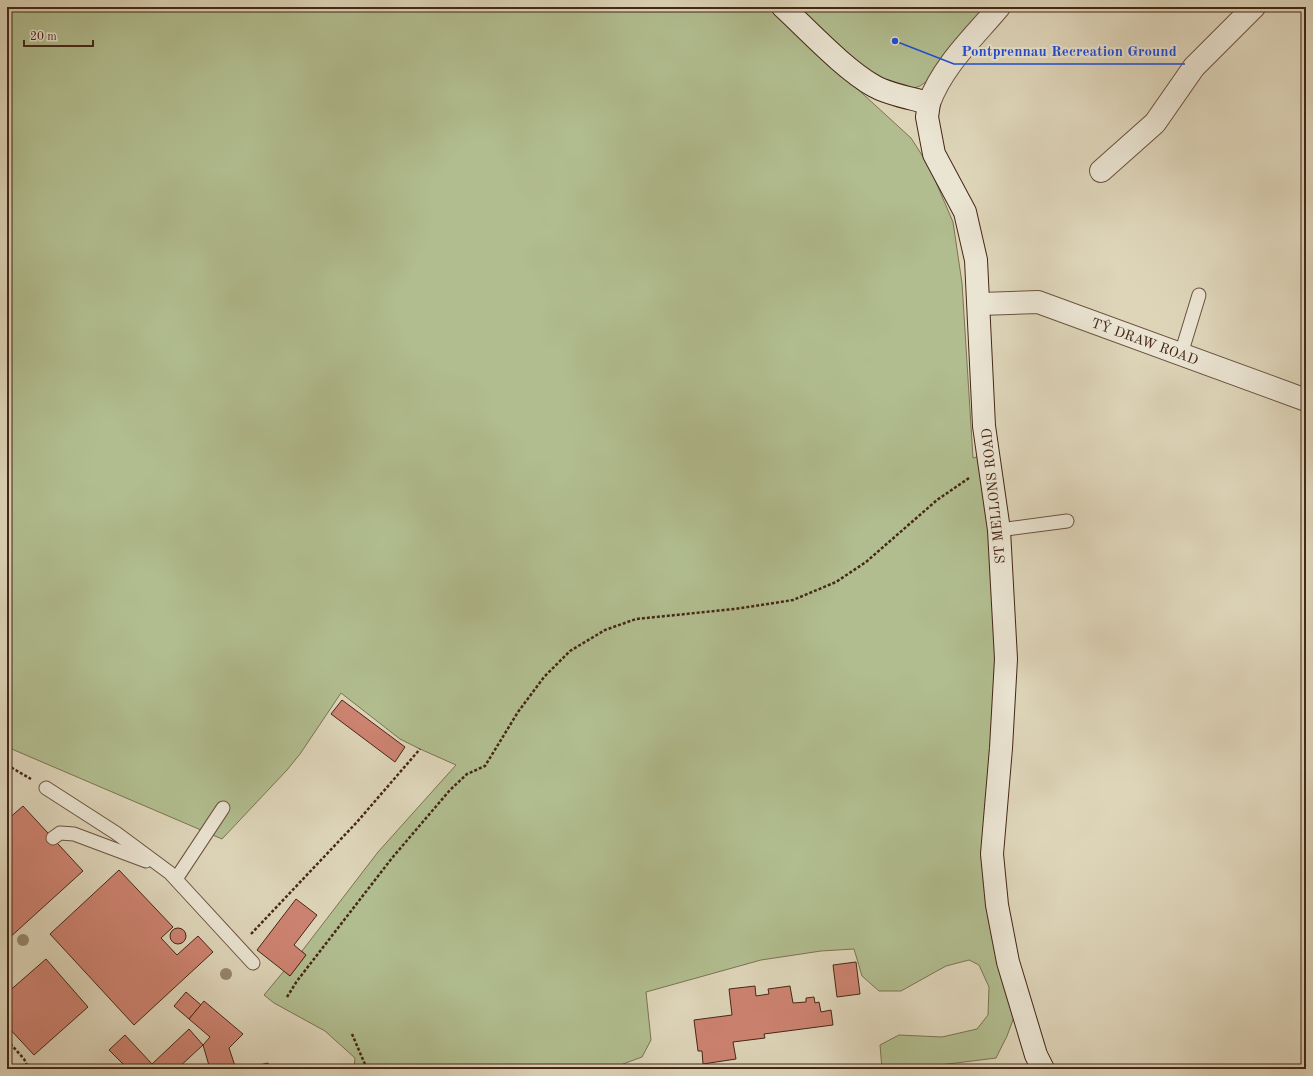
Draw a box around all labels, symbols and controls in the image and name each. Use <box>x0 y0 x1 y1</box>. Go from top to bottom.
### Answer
scale bar <box>24 22 93 48</box>
text: 20 m <box>30 31 57 43</box>
callout: Pontprennau Recreation Ground <box>954 37 1185 64</box>
text: Pontprennau Recreation Ground <box>961 45 1177 60</box>
street label: TŶ DRAW ROAD <box>1089 313 1201 368</box>
street label: ST MELLONS ROAD <box>980 427 1008 565</box>

